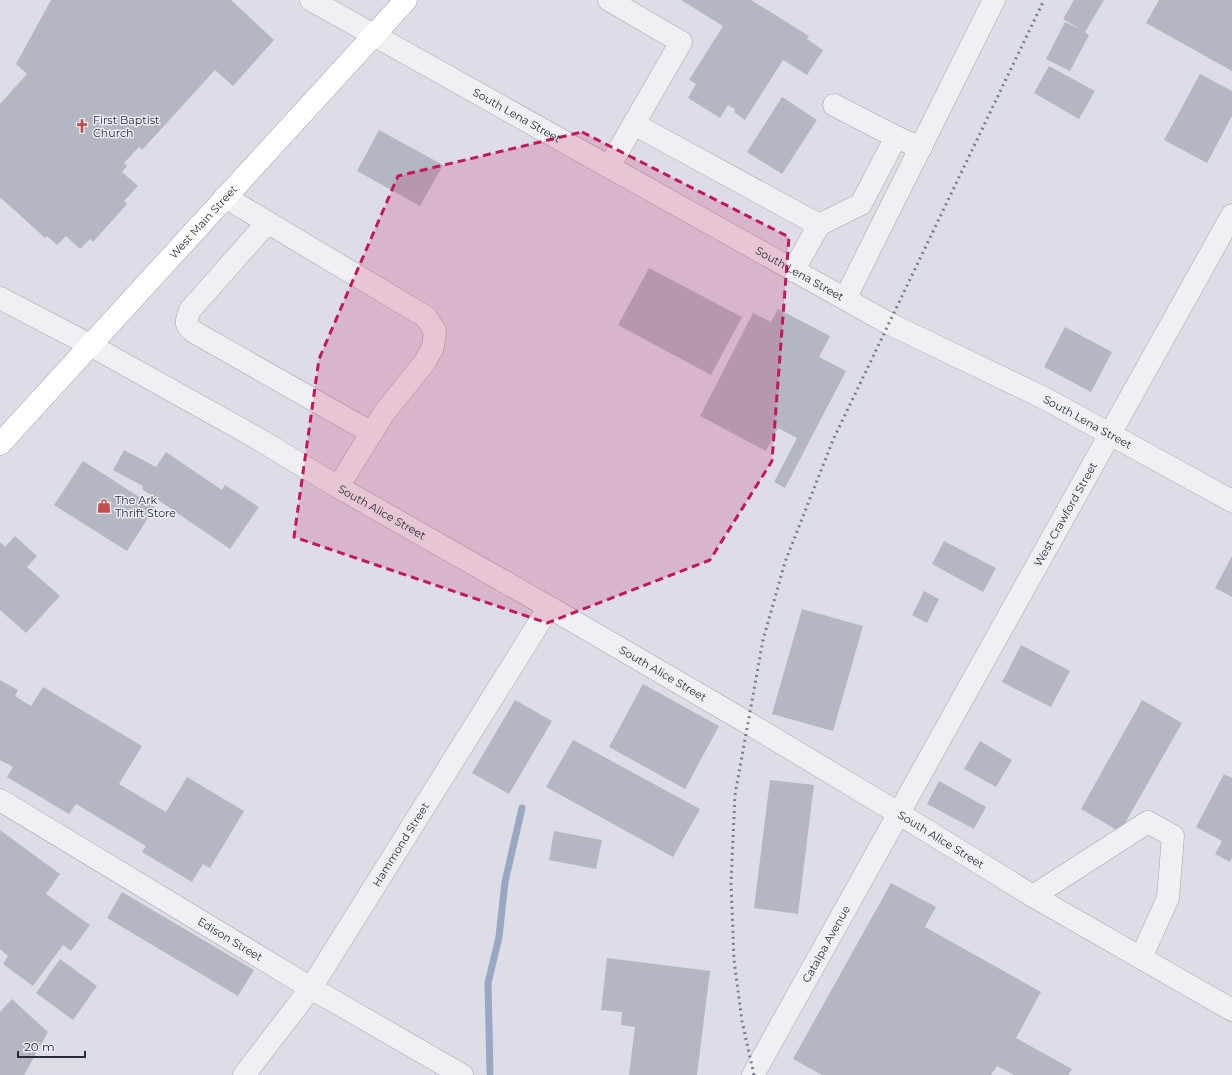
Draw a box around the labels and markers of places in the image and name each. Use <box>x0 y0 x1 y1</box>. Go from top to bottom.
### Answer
place label: First Baptist Church <box>93 113 160 140</box>
church icon: First Baptist Church <box>74 118 90 134</box>
place label: The Ark Thrift Store <box>115 493 176 520</box>
shop icon: The Ark Thrift Store <box>96 498 112 514</box>

